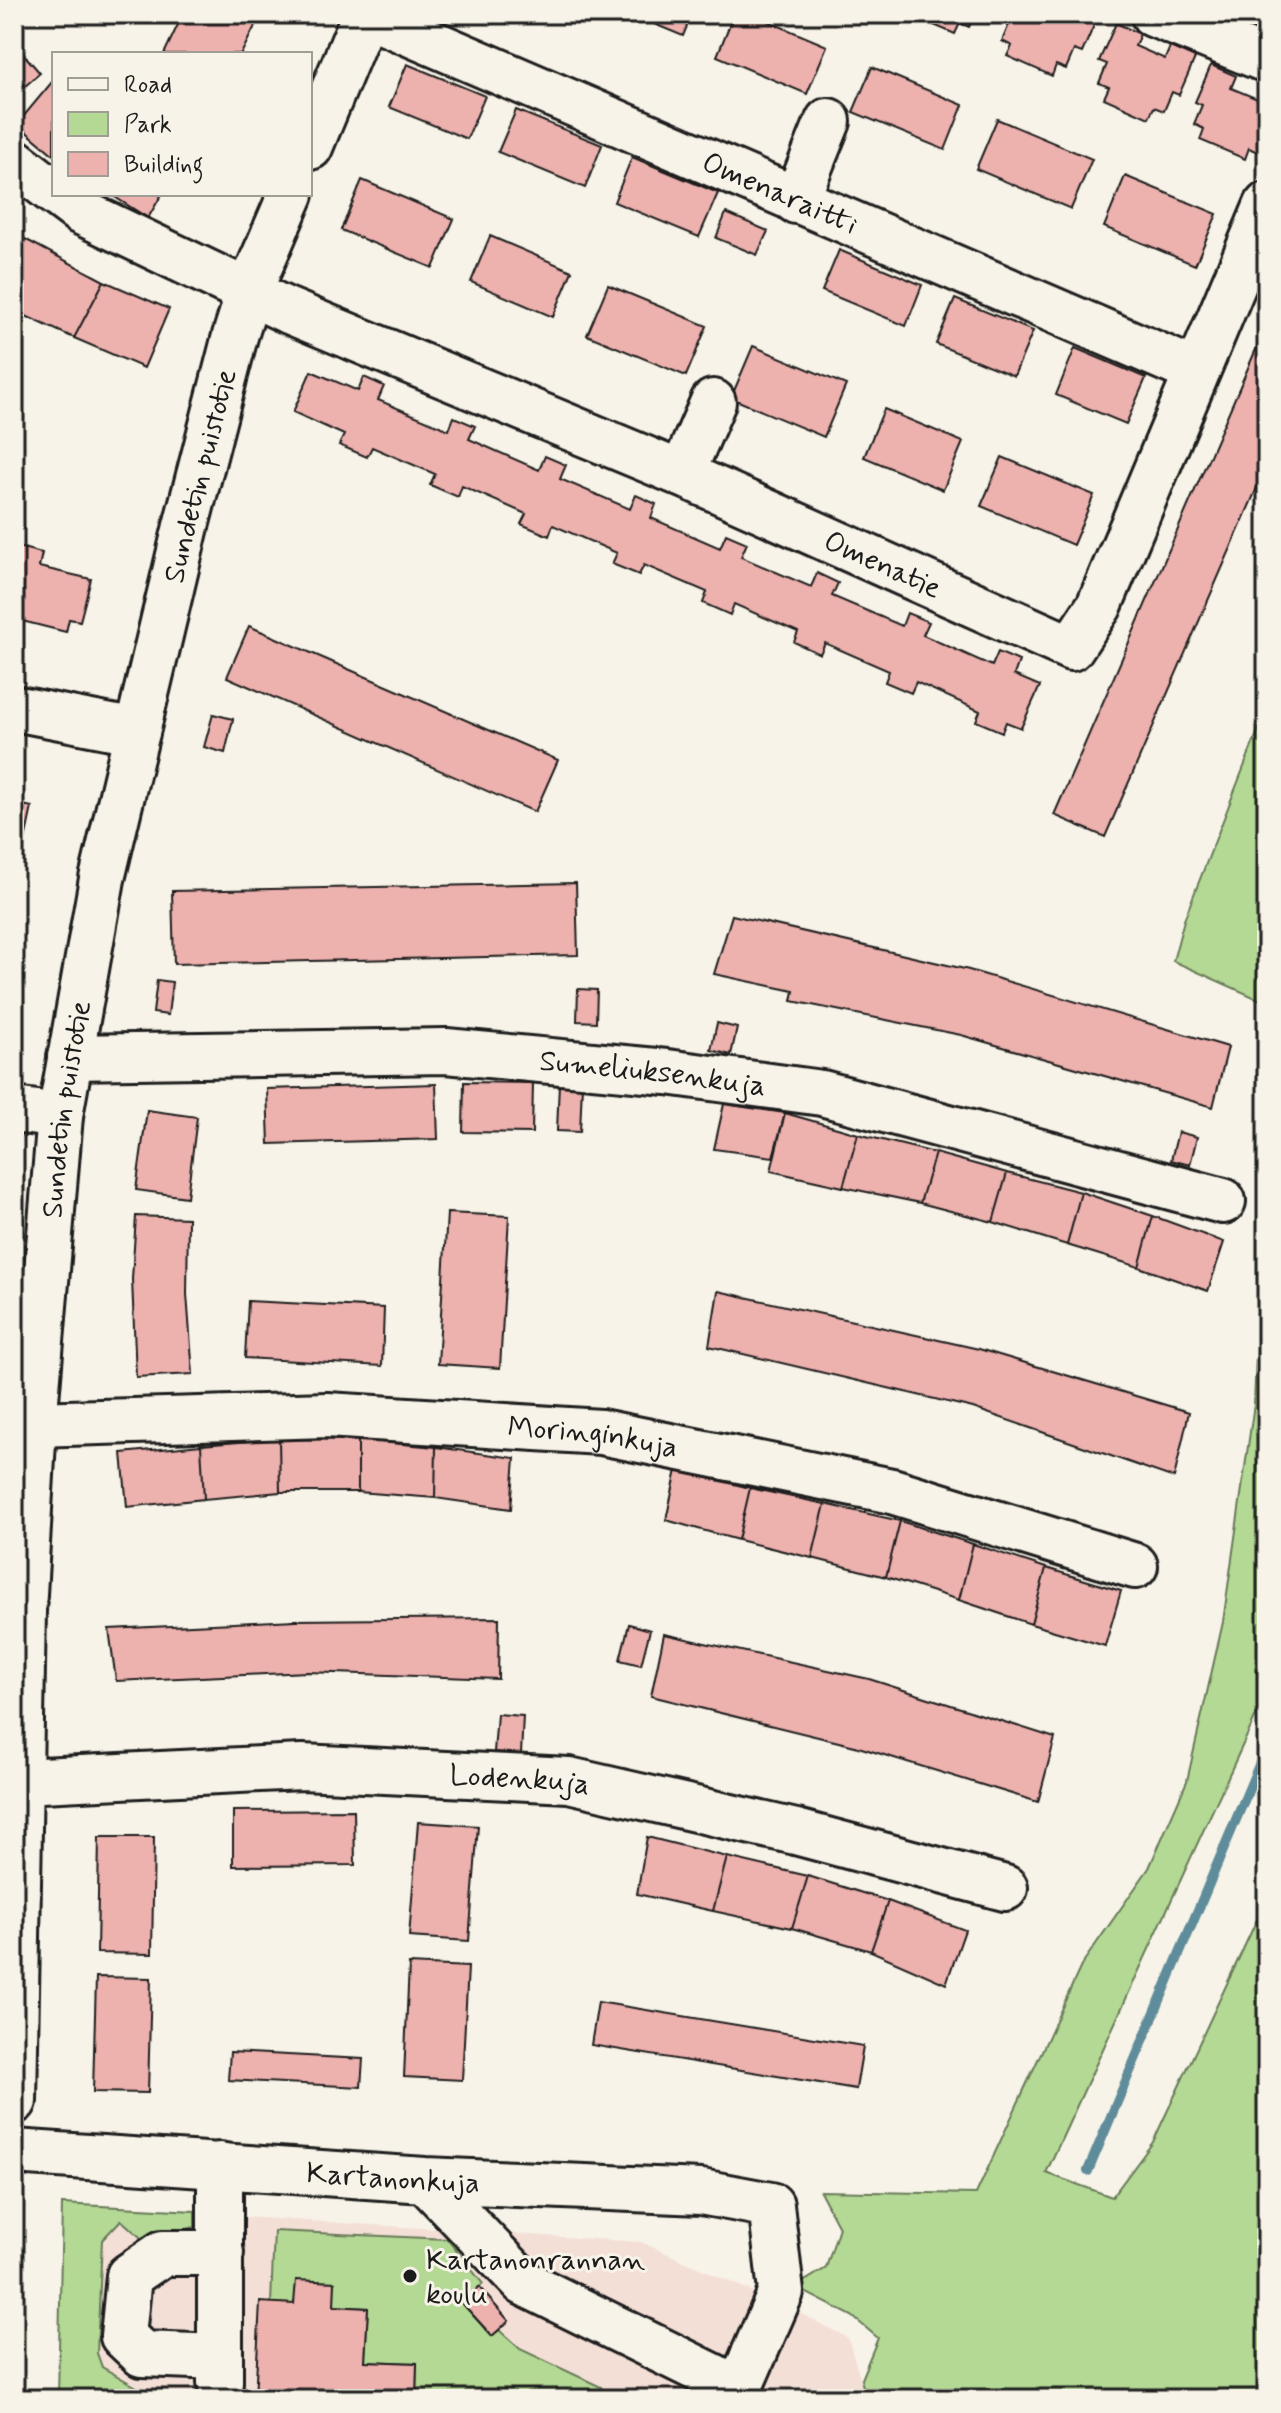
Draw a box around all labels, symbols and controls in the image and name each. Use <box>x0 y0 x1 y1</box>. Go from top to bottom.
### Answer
legend <box>52 52 312 196</box>
text: Road <box>124 70 172 101</box>
text: Park <box>124 110 172 141</box>
street label: Omenaraitti <box>696 143 864 245</box>
text: Building <box>124 150 204 184</box>
street label: Sundetin puistotie <box>155 365 247 587</box>
street label: Omenatie <box>818 522 947 609</box>
street label: Sundetin puistotie <box>33 997 101 1220</box>
street label: Sumeliuksenkuja <box>538 1042 768 1106</box>
street label: Moringinkuja <box>506 1408 681 1468</box>
street label: Lodenkuja <box>449 1756 595 1805</box>
street label: Kartanonkuja <box>305 2154 481 2203</box>
place label: Kartanonrannan koulu <box>426 2241 646 2314</box>
marker: Kartanonrannan koulu <box>401 2267 419 2285</box>

